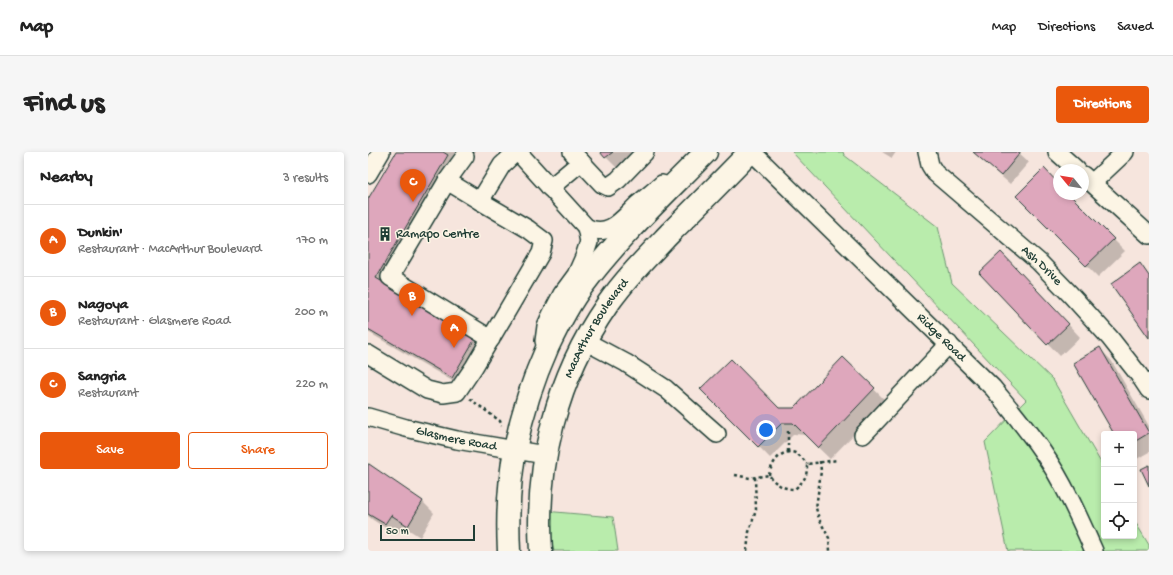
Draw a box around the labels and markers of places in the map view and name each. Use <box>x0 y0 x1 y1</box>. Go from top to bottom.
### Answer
pin: C <box>400 169 426 202</box>
building icon: Ramapo Centre <box>377 226 393 242</box>
place label: Ramapo Centre <box>396 227 480 242</box>
pin: B <box>399 283 425 316</box>
pin: A <box>441 315 467 348</box>

